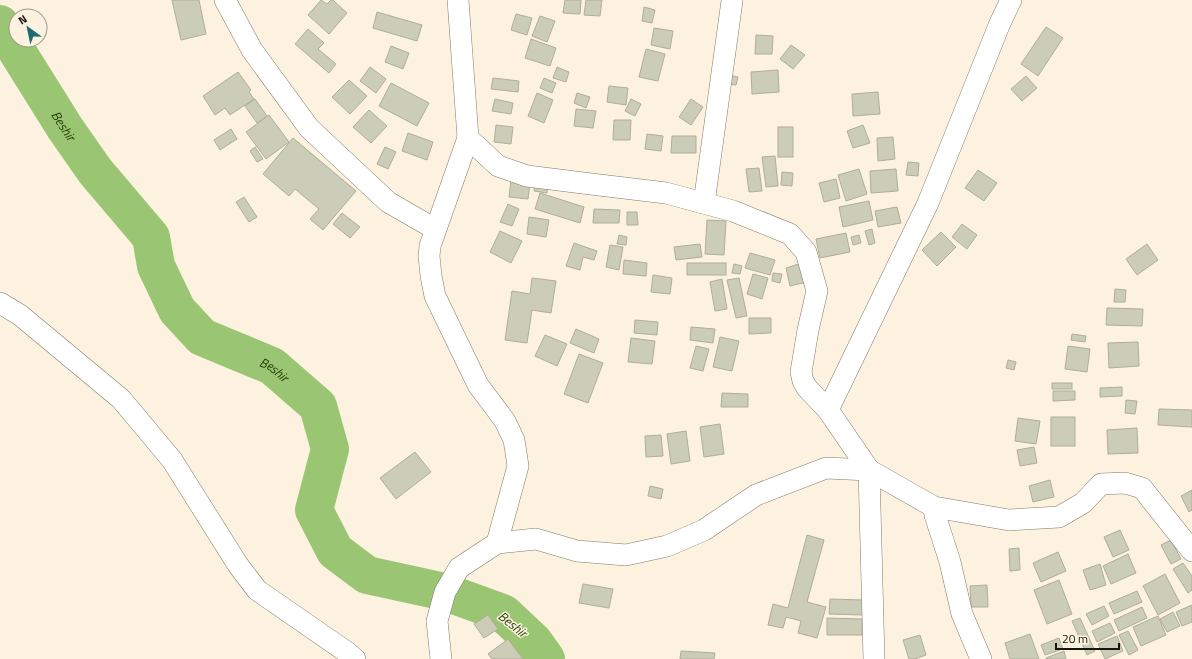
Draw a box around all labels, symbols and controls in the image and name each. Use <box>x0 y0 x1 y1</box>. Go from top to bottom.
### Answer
north arrow <box>8 8 48 48</box>
text: N <box>15 11 30 28</box>
water label: Beshir <box>47 107 82 146</box>
water label: Beshir <box>257 352 295 388</box>
water label: Beshir <box>494 606 533 643</box>
scale bar <box>1056 625 1119 651</box>
text: 20 m <box>1062 629 1088 648</box>

